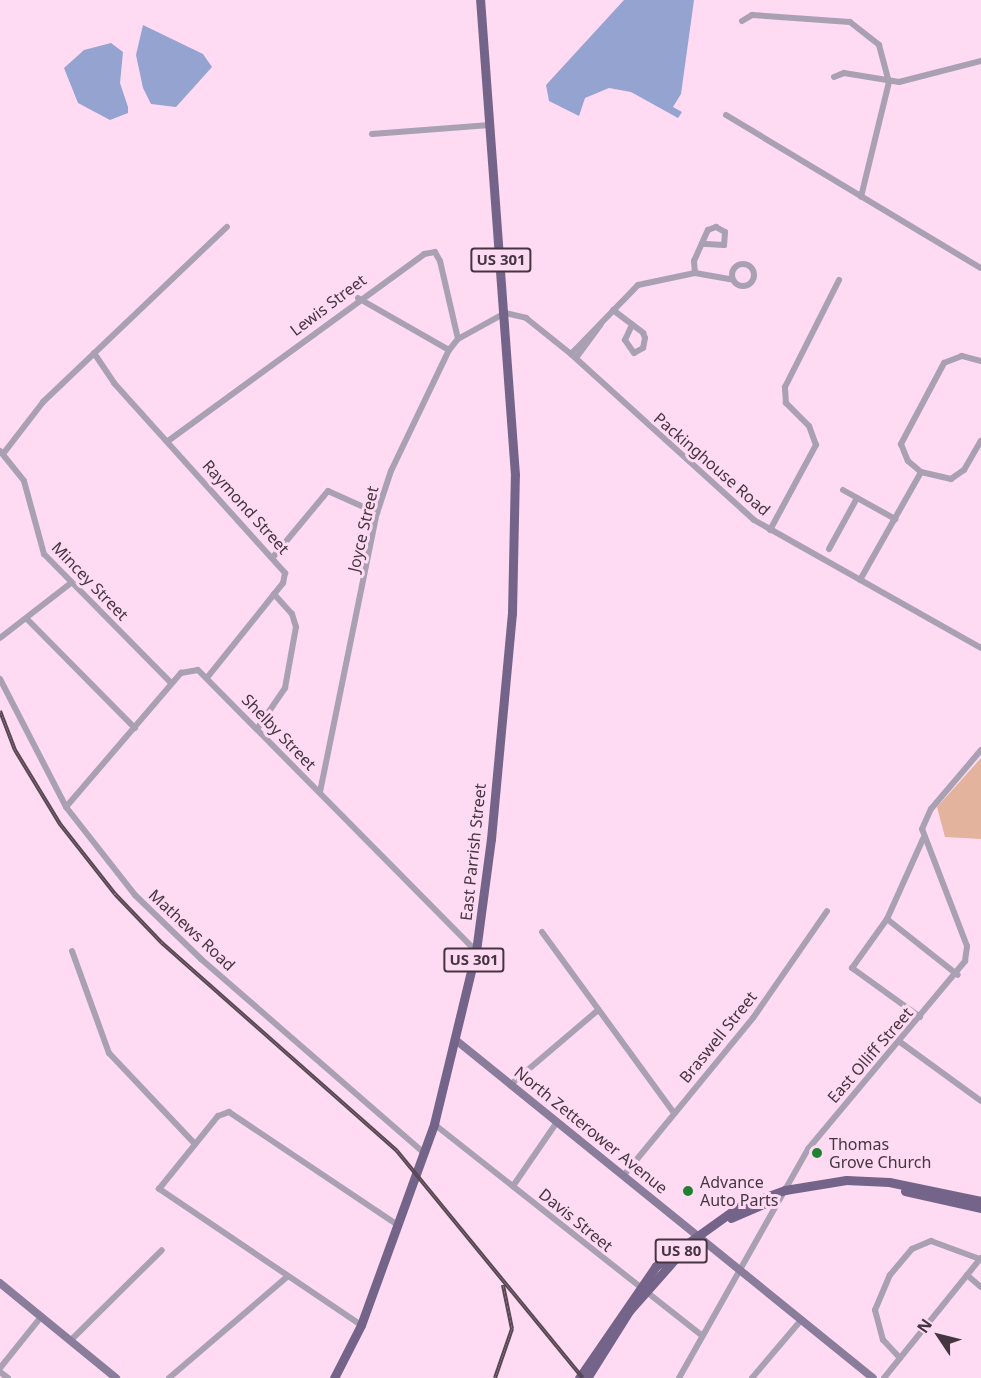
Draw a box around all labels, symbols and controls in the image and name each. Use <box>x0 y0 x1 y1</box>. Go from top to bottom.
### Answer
road number: US 301 <box>470 248 532 272</box>
street label: Lewis Street <box>286 270 370 340</box>
street label: Packinghouse Road <box>650 408 774 520</box>
street label: Raymond Street <box>199 456 293 558</box>
street label: Joyce Street <box>344 484 382 574</box>
street label: Mincey Street <box>48 538 132 624</box>
street label: Shelby Street <box>238 690 320 774</box>
street label: East Parrish Street <box>456 782 490 922</box>
street label: Mathews Road <box>145 885 239 975</box>
road number: US 301 <box>442 948 506 972</box>
street label: Braswell Street <box>675 987 761 1087</box>
street label: East Olliff Street <box>823 1003 917 1107</box>
street label: North Zetterower Avenue <box>511 1062 671 1198</box>
place label: Thomas Grove Church <box>829 1134 931 1172</box>
marker: Thomas Grove Church <box>810 1146 824 1160</box>
place label: Advance Auto Parts <box>700 1172 778 1210</box>
street label: Davis Street <box>535 1184 617 1256</box>
marker: Advance Auto Parts <box>681 1184 695 1198</box>
road number: US 80 <box>654 1239 708 1263</box>
north arrow <box>909 1306 969 1366</box>
text: N <box>912 1314 937 1337</box>

